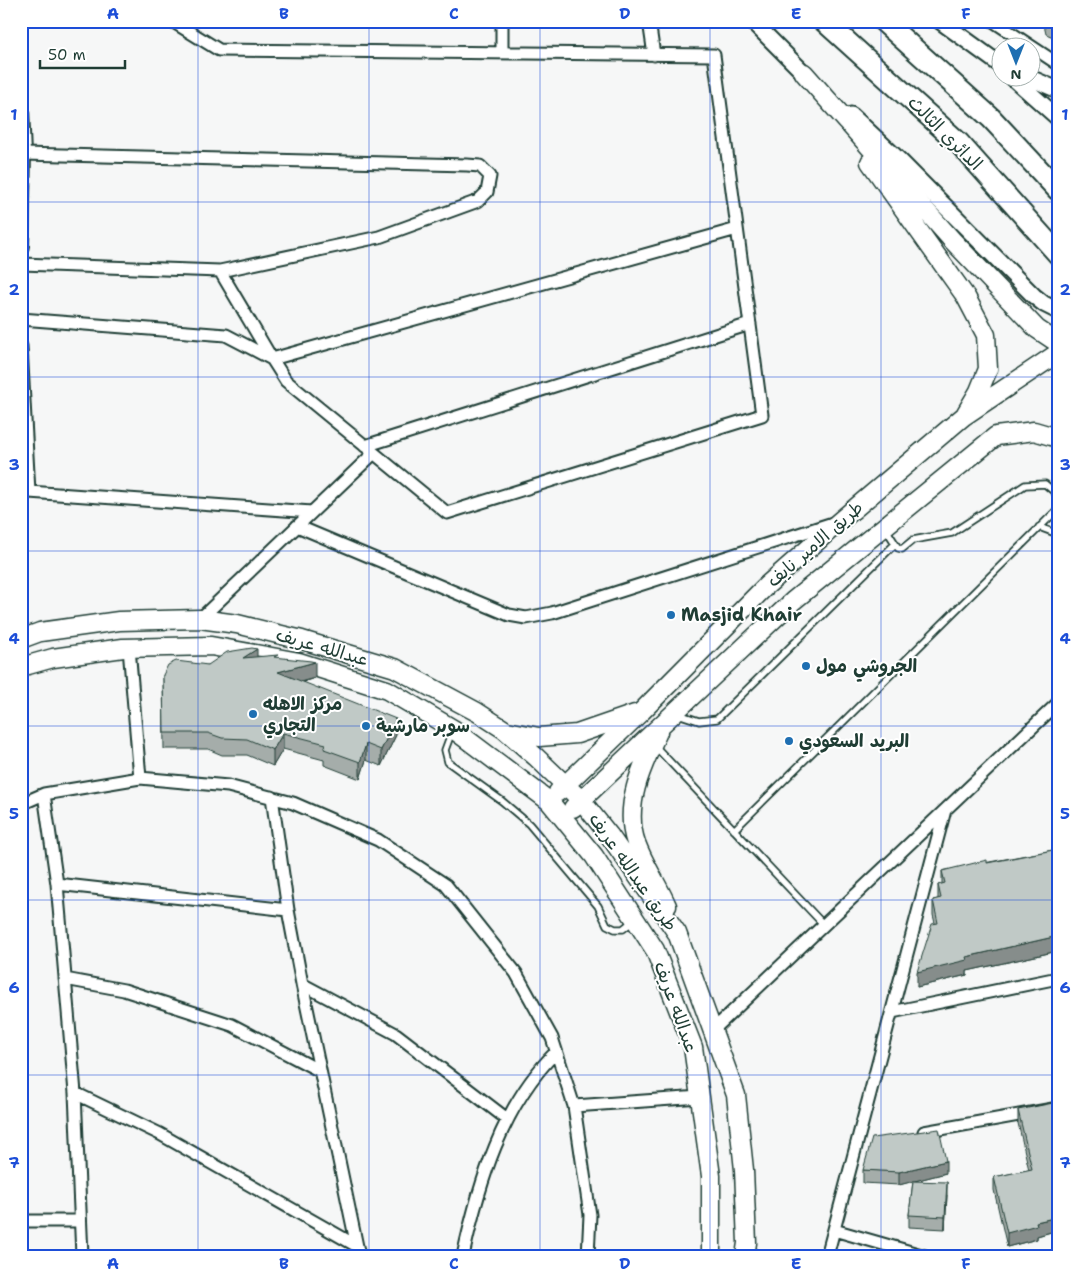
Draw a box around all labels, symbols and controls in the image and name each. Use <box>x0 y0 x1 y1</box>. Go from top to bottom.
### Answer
text: A <box>107 3 119 24</box>
text: B <box>279 3 289 24</box>
text: C <box>449 3 459 24</box>
text: D <box>619 3 631 24</box>
text: E <box>791 3 801 24</box>
text: F <box>961 3 971 24</box>
scale bar <box>40 38 125 70</box>
north arrow <box>992 38 1042 88</box>
text: 50 m <box>48 45 86 65</box>
text: N <box>1010 66 1022 84</box>
street label: الدائري الثالث <box>902 90 988 176</box>
text: 1 <box>10 104 18 125</box>
text: 1 <box>1061 104 1069 125</box>
text: 2 <box>8 279 20 300</box>
text: 2 <box>1059 279 1071 300</box>
text: 3 <box>8 454 20 475</box>
text: 3 <box>1059 454 1071 475</box>
street label: طريق الامير نايف <box>762 496 868 592</box>
place label: Masjid Khair <box>681 603 803 627</box>
marker: Masjid Khair <box>665 609 677 621</box>
street label: عبدالله عريف <box>273 622 371 672</box>
text: 4 <box>8 628 20 649</box>
text: 4 <box>1059 628 1071 649</box>
place label: الجروشي مول <box>816 654 917 682</box>
marker: الجروشي مول <box>800 660 812 672</box>
place label: مركز الاهله التجاري <box>263 692 342 739</box>
marker: مركز الاهله التجاري <box>247 708 259 720</box>
place label: سوبر مارشية <box>376 714 470 738</box>
marker: سوبر مارشية <box>360 720 372 732</box>
place label: البريد السعودي <box>799 729 909 755</box>
marker: البريد السعودي <box>783 735 795 747</box>
text: 5 <box>9 803 19 824</box>
text: 5 <box>1060 803 1070 824</box>
street label: طريق عبدالله عريف <box>583 808 683 936</box>
street label: عبدالله عريف <box>648 958 704 1056</box>
text: 6 <box>8 977 20 998</box>
text: 6 <box>1059 977 1071 998</box>
text: 7 <box>8 1152 20 1173</box>
text: 7 <box>1059 1152 1071 1173</box>
text: A <box>107 1253 119 1274</box>
text: B <box>279 1253 289 1274</box>
text: C <box>449 1253 459 1274</box>
text: D <box>619 1253 631 1274</box>
text: E <box>791 1253 801 1274</box>
text: F <box>961 1253 971 1274</box>

